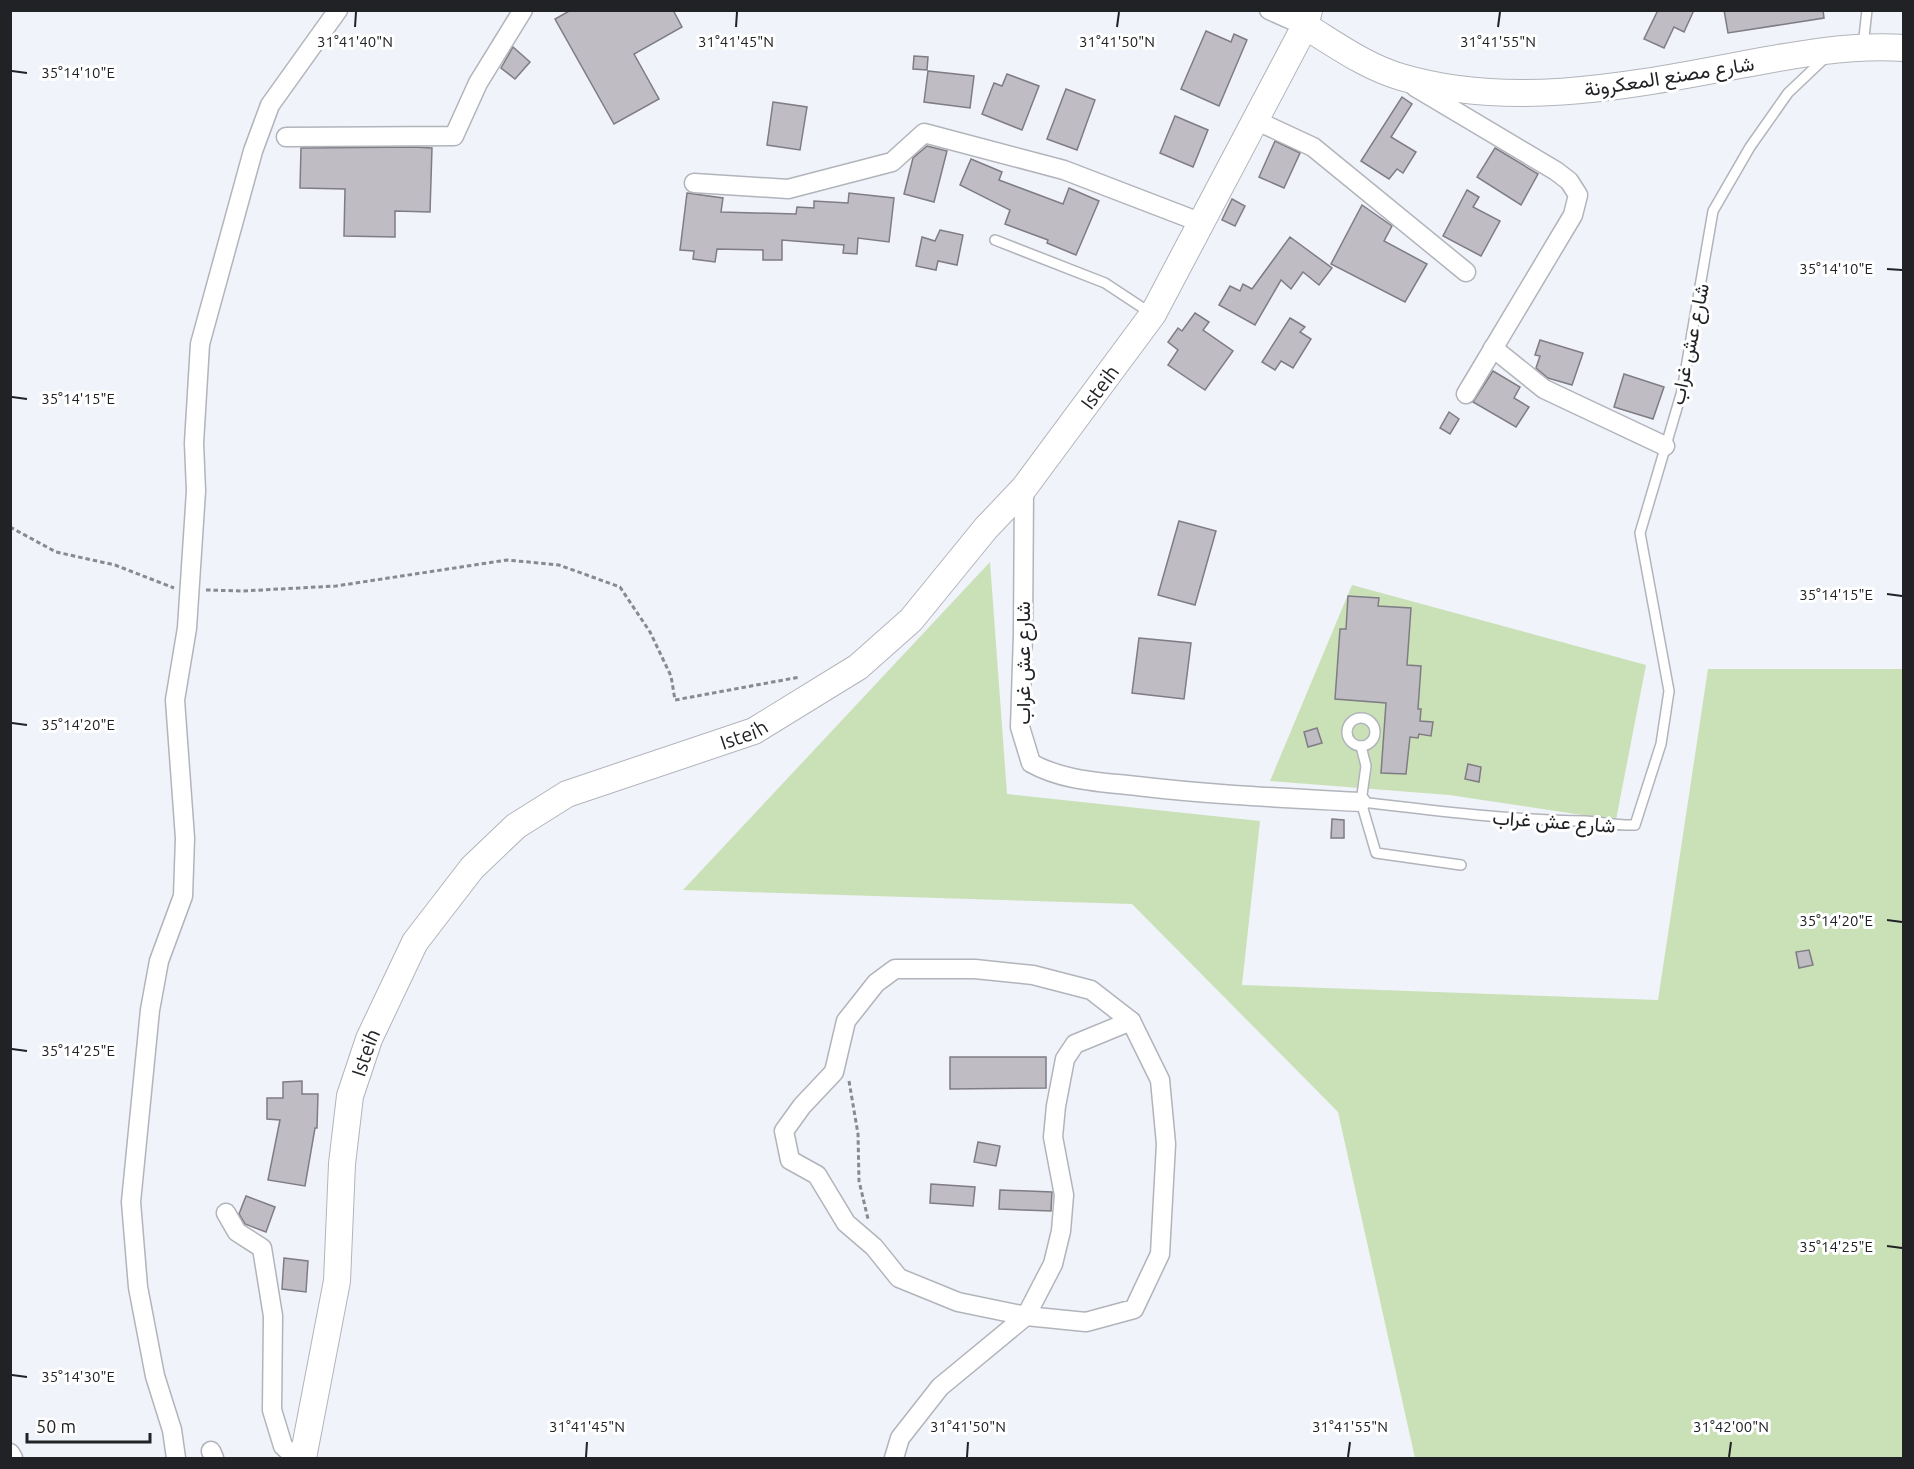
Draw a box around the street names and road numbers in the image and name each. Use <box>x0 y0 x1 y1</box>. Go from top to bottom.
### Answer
street label: شارع مصنع المعكرونة <box>1582 51 1756 104</box>
street label: شارع عش غراب <box>1665 281 1716 407</box>
street label: Isteih <box>1075 360 1123 413</box>
street label: شارع عش غراب <box>1011 601 1037 725</box>
street label: Isteih <box>717 714 772 753</box>
street label: شارع عش غراب <box>1491 805 1616 840</box>
street label: Isteih <box>346 1024 384 1079</box>

